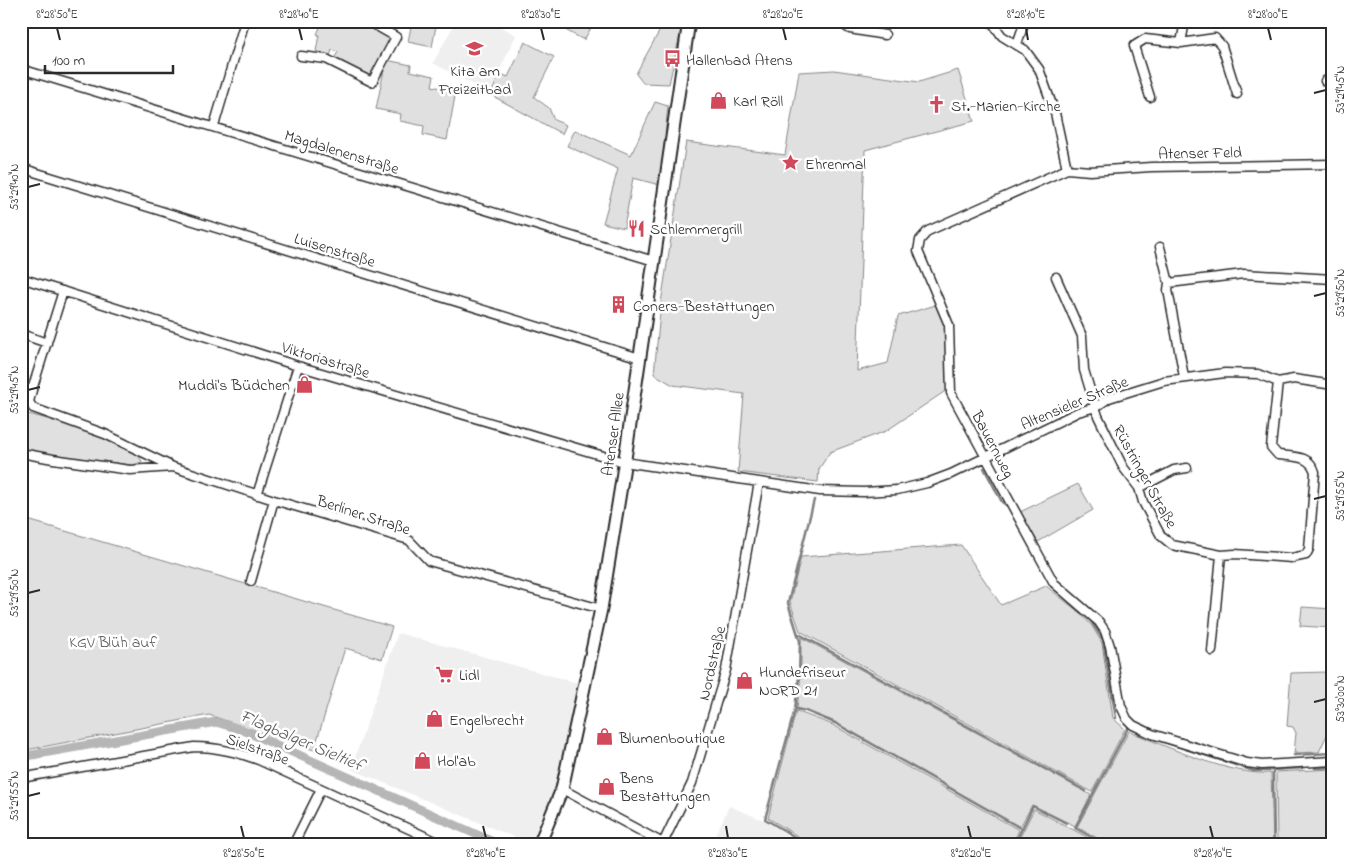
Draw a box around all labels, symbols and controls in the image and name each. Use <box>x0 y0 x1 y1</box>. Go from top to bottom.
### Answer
text: 8°28'50"E <box>36 6 78 24</box>
text: 8°28'40"E <box>279 6 319 24</box>
text: 8°28'30"E <box>521 6 561 24</box>
text: 8°28'20"E <box>763 6 803 24</box>
text: 8°28'10"E <box>1007 6 1045 24</box>
text: 8°28'00"E <box>1248 6 1288 24</box>
school or university icon: Kita am Freizeitbad <box>465 39 485 59</box>
scale bar <box>45 42 172 74</box>
bus stop icon: Hallenbad Atens <box>662 49 682 69</box>
place label: Hallenbad Atens <box>686 49 793 73</box>
text: 100 m <box>52 50 85 72</box>
place label: Kita am Freizeitbad <box>438 60 511 102</box>
text: 53°29'45"N <box>1332 66 1350 114</box>
shop icon: Karl Röll <box>709 90 729 110</box>
place label: Karl Röll <box>733 90 783 114</box>
church icon: St.-Marien-Kirche <box>927 95 947 115</box>
place label: St.-Marien-Kirche <box>951 95 1061 119</box>
street label: Magdalenenstraße <box>281 124 402 182</box>
street label: Atenser Feld <box>1158 141 1242 167</box>
place icon: Ehrenmal <box>781 153 801 173</box>
place label: Ehrenmal <box>805 153 866 177</box>
text: 53°29'40"N <box>6 164 24 210</box>
restaurant icon: Schlemmergrill <box>626 218 646 238</box>
place label: Schlemmergrill <box>650 218 743 242</box>
street label: Luisenstraße <box>291 227 379 275</box>
text: 53°29'50"N <box>1332 269 1350 317</box>
building icon: Coners-Bestattungen <box>609 295 629 315</box>
place label: Coners-Bestattungen <box>633 295 774 319</box>
street label: Viktoriastraße <box>277 336 373 386</box>
text: 53°29'45"N <box>6 366 24 414</box>
street label: Altensieler Straße <box>1017 370 1133 437</box>
place label: Muddi's Büdchen <box>178 374 290 398</box>
shop icon: Muddi's Büdchen <box>294 374 314 394</box>
street label: Atenser Allee <box>596 390 632 478</box>
street label: Bauernweg <box>964 406 1020 483</box>
street label: Rüstringer Straße <box>1106 421 1183 534</box>
text: 53°29'55"N <box>1332 471 1350 521</box>
street label: Berliner Straße <box>312 489 414 543</box>
text: 53°29'50"N <box>6 569 24 617</box>
street label: Nordstraße <box>693 623 733 703</box>
park label: KGV Blüh auf <box>69 631 157 655</box>
place label: Hundefriseur NORD 21 <box>759 661 846 703</box>
supermarket icon: Lidl <box>435 664 455 684</box>
place label: Lidl <box>459 664 480 688</box>
shop icon: Hundefriseur NORD 21 <box>735 670 755 690</box>
text: 53°30'00"N <box>1332 675 1350 723</box>
water label: Flagbalger Sieltief <box>235 704 370 781</box>
shop icon: Engelbrecht <box>425 709 445 729</box>
place label: Engelbrecht <box>449 709 525 733</box>
street label: Sielstraße <box>222 727 293 773</box>
shop icon: Blumenboutique <box>595 727 615 747</box>
place label: Blumenboutique <box>618 727 726 751</box>
shop icon: Hol'ab <box>413 750 433 770</box>
place label: Hol'ab <box>437 750 476 774</box>
place label: Bens Bestattungen <box>619 767 710 809</box>
text: 53°29'55"N <box>6 771 24 821</box>
shop icon: Bens Bestattungen <box>596 776 616 796</box>
text: 8°28'50"E <box>223 845 265 863</box>
text: 8°28'40"E <box>466 845 506 863</box>
text: 8°28'30"E <box>708 845 748 863</box>
text: 8°28'20"E <box>951 845 991 863</box>
text: 8°28'10"E <box>1194 845 1232 863</box>

